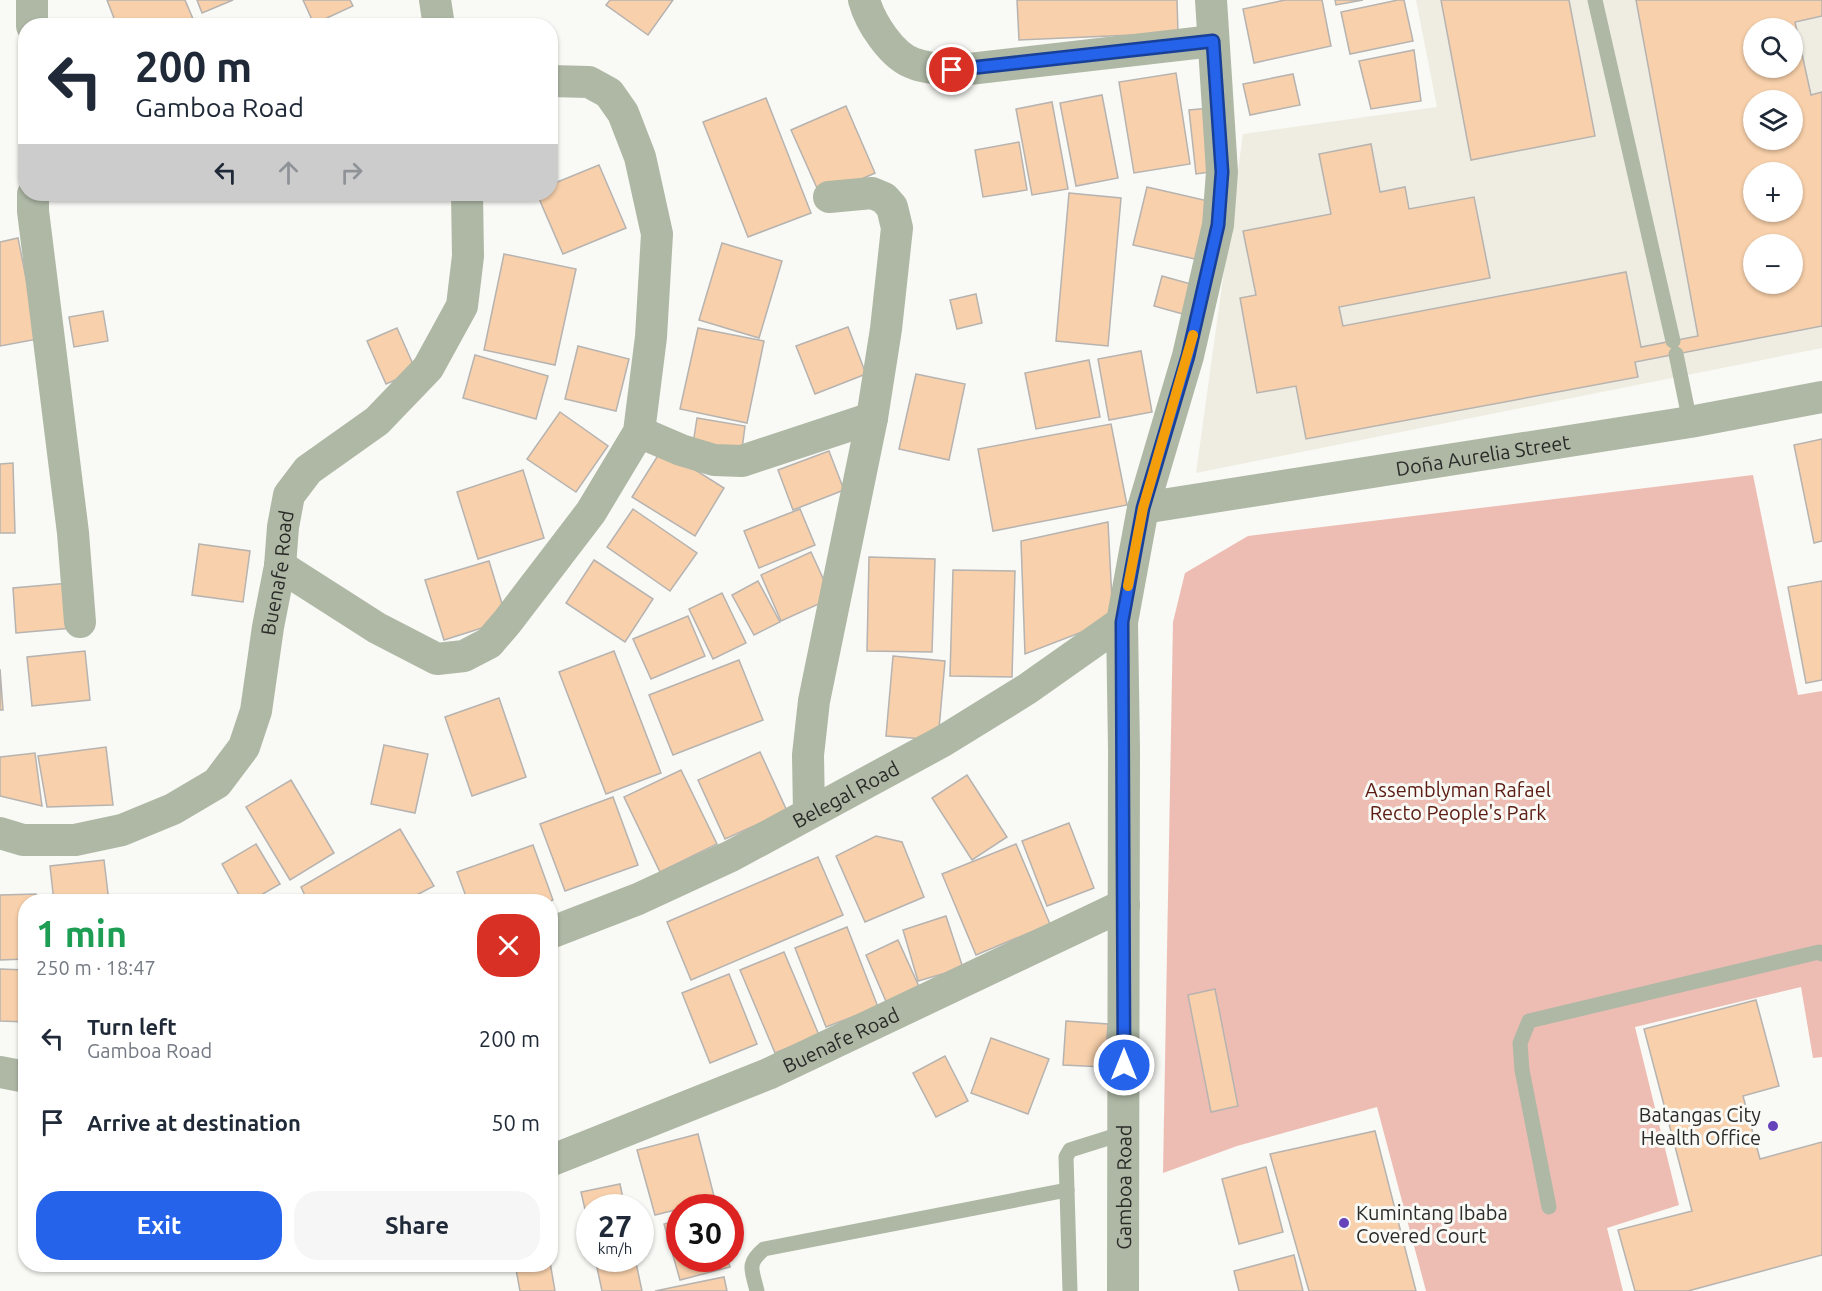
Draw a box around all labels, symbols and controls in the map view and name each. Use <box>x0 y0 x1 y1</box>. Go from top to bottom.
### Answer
map controls <box>1743 18 1803 294</box>
button: search <box>1743 18 1803 78</box>
icon: left <box>36 42 114 120</box>
text: 200 m <box>135 43 252 90</box>
pin <box>926 44 977 95</box>
icon: arrive <box>935 53 968 86</box>
button: layers <box>1743 90 1803 150</box>
text: Gamboa Road <box>135 92 304 122</box>
icon: left <box>209 156 242 189</box>
icon: ahead <box>272 156 305 189</box>
icon: right <box>335 156 368 189</box>
button: + <box>1743 162 1803 222</box>
button: − <box>1743 234 1803 294</box>
street label: Doña Aurelia Street <box>1394 430 1572 480</box>
street label: Buenafe Road <box>255 508 297 637</box>
street label: Belegal Road <box>788 756 903 832</box>
park label: Assemblyman Rafael Recto People's Park <box>1365 778 1551 824</box>
text: 1 min <box>36 913 127 954</box>
button: close <box>477 914 540 977</box>
text: 250 m · 18:47 <box>36 956 156 979</box>
street label: Buenafe Road <box>779 1002 902 1077</box>
text: Turn left <box>87 1014 177 1039</box>
icon: left <box>36 1022 69 1055</box>
text: 200 m <box>479 1026 540 1051</box>
position arrow <box>1092 1033 1156 1097</box>
text: Gamboa Road <box>87 1039 212 1062</box>
place label: Batangas City Health Office <box>1639 1103 1761 1149</box>
icon: arrive <box>36 1106 69 1139</box>
text: Arrive at destination <box>87 1110 301 1135</box>
text: 50 m <box>491 1110 540 1135</box>
marker: Batangas City Health Office <box>1766 1119 1780 1133</box>
street label: Gamboa Road <box>1112 1124 1135 1250</box>
button: Exit <box>36 1191 282 1260</box>
button: Share <box>294 1191 540 1260</box>
speed limit sign: 30 <box>666 1194 744 1272</box>
place label: Kumintang Ibaba Covered Court <box>1356 1201 1508 1247</box>
text: 27 <box>598 1209 632 1243</box>
marker: Kumintang Ibaba Covered Court <box>1337 1216 1351 1230</box>
text: km/h <box>598 1240 632 1257</box>

